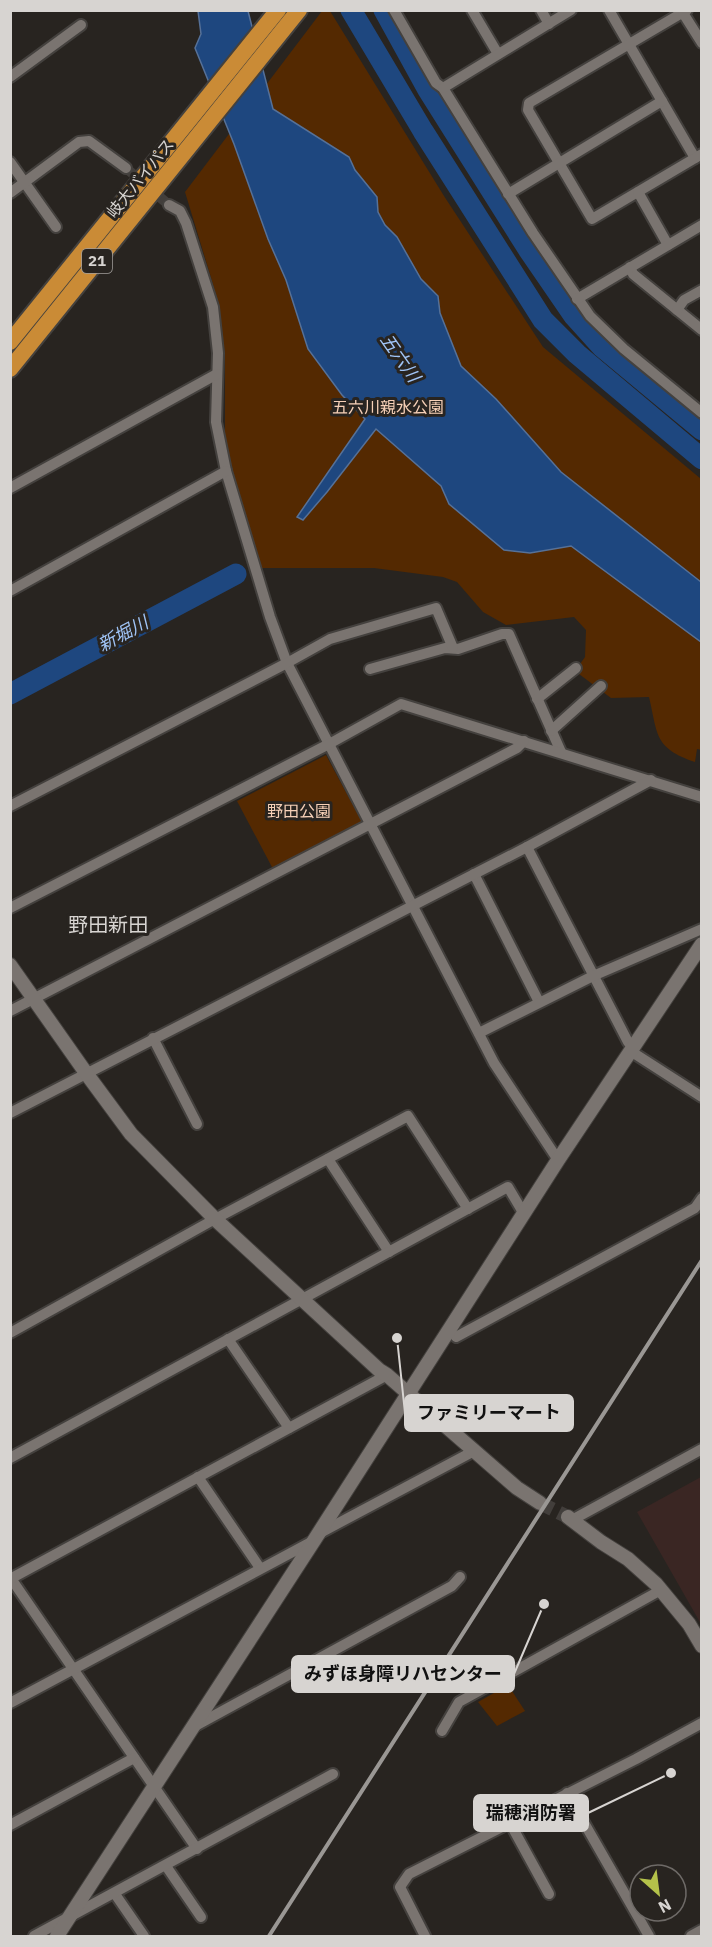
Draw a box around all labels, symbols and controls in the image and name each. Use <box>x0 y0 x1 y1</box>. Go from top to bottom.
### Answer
street label: 岐大バイパス <box>102 135 178 221</box>
road number: 21 <box>82 249 112 273</box>
water label: 五六川 <box>376 329 426 388</box>
park label: 五六川親水公園 <box>332 397 444 417</box>
water label: 新堀川 <box>94 610 154 656</box>
park label: 野田公園 <box>267 801 331 821</box>
district label: 野田新田 <box>68 911 148 938</box>
callout: ファミリーマート <box>405 1395 573 1431</box>
text: ファミリーマート <box>417 1401 561 1424</box>
callout: みずほ身障リハセンター <box>292 1656 514 1692</box>
text: みずほ身障リハセンター <box>304 1662 502 1685</box>
callout: 瑞穂消防署 <box>474 1795 588 1831</box>
text: 瑞穂消防署 <box>486 1801 576 1824</box>
north arrow <box>628 1863 688 1923</box>
text: N <box>655 1895 675 1918</box>

